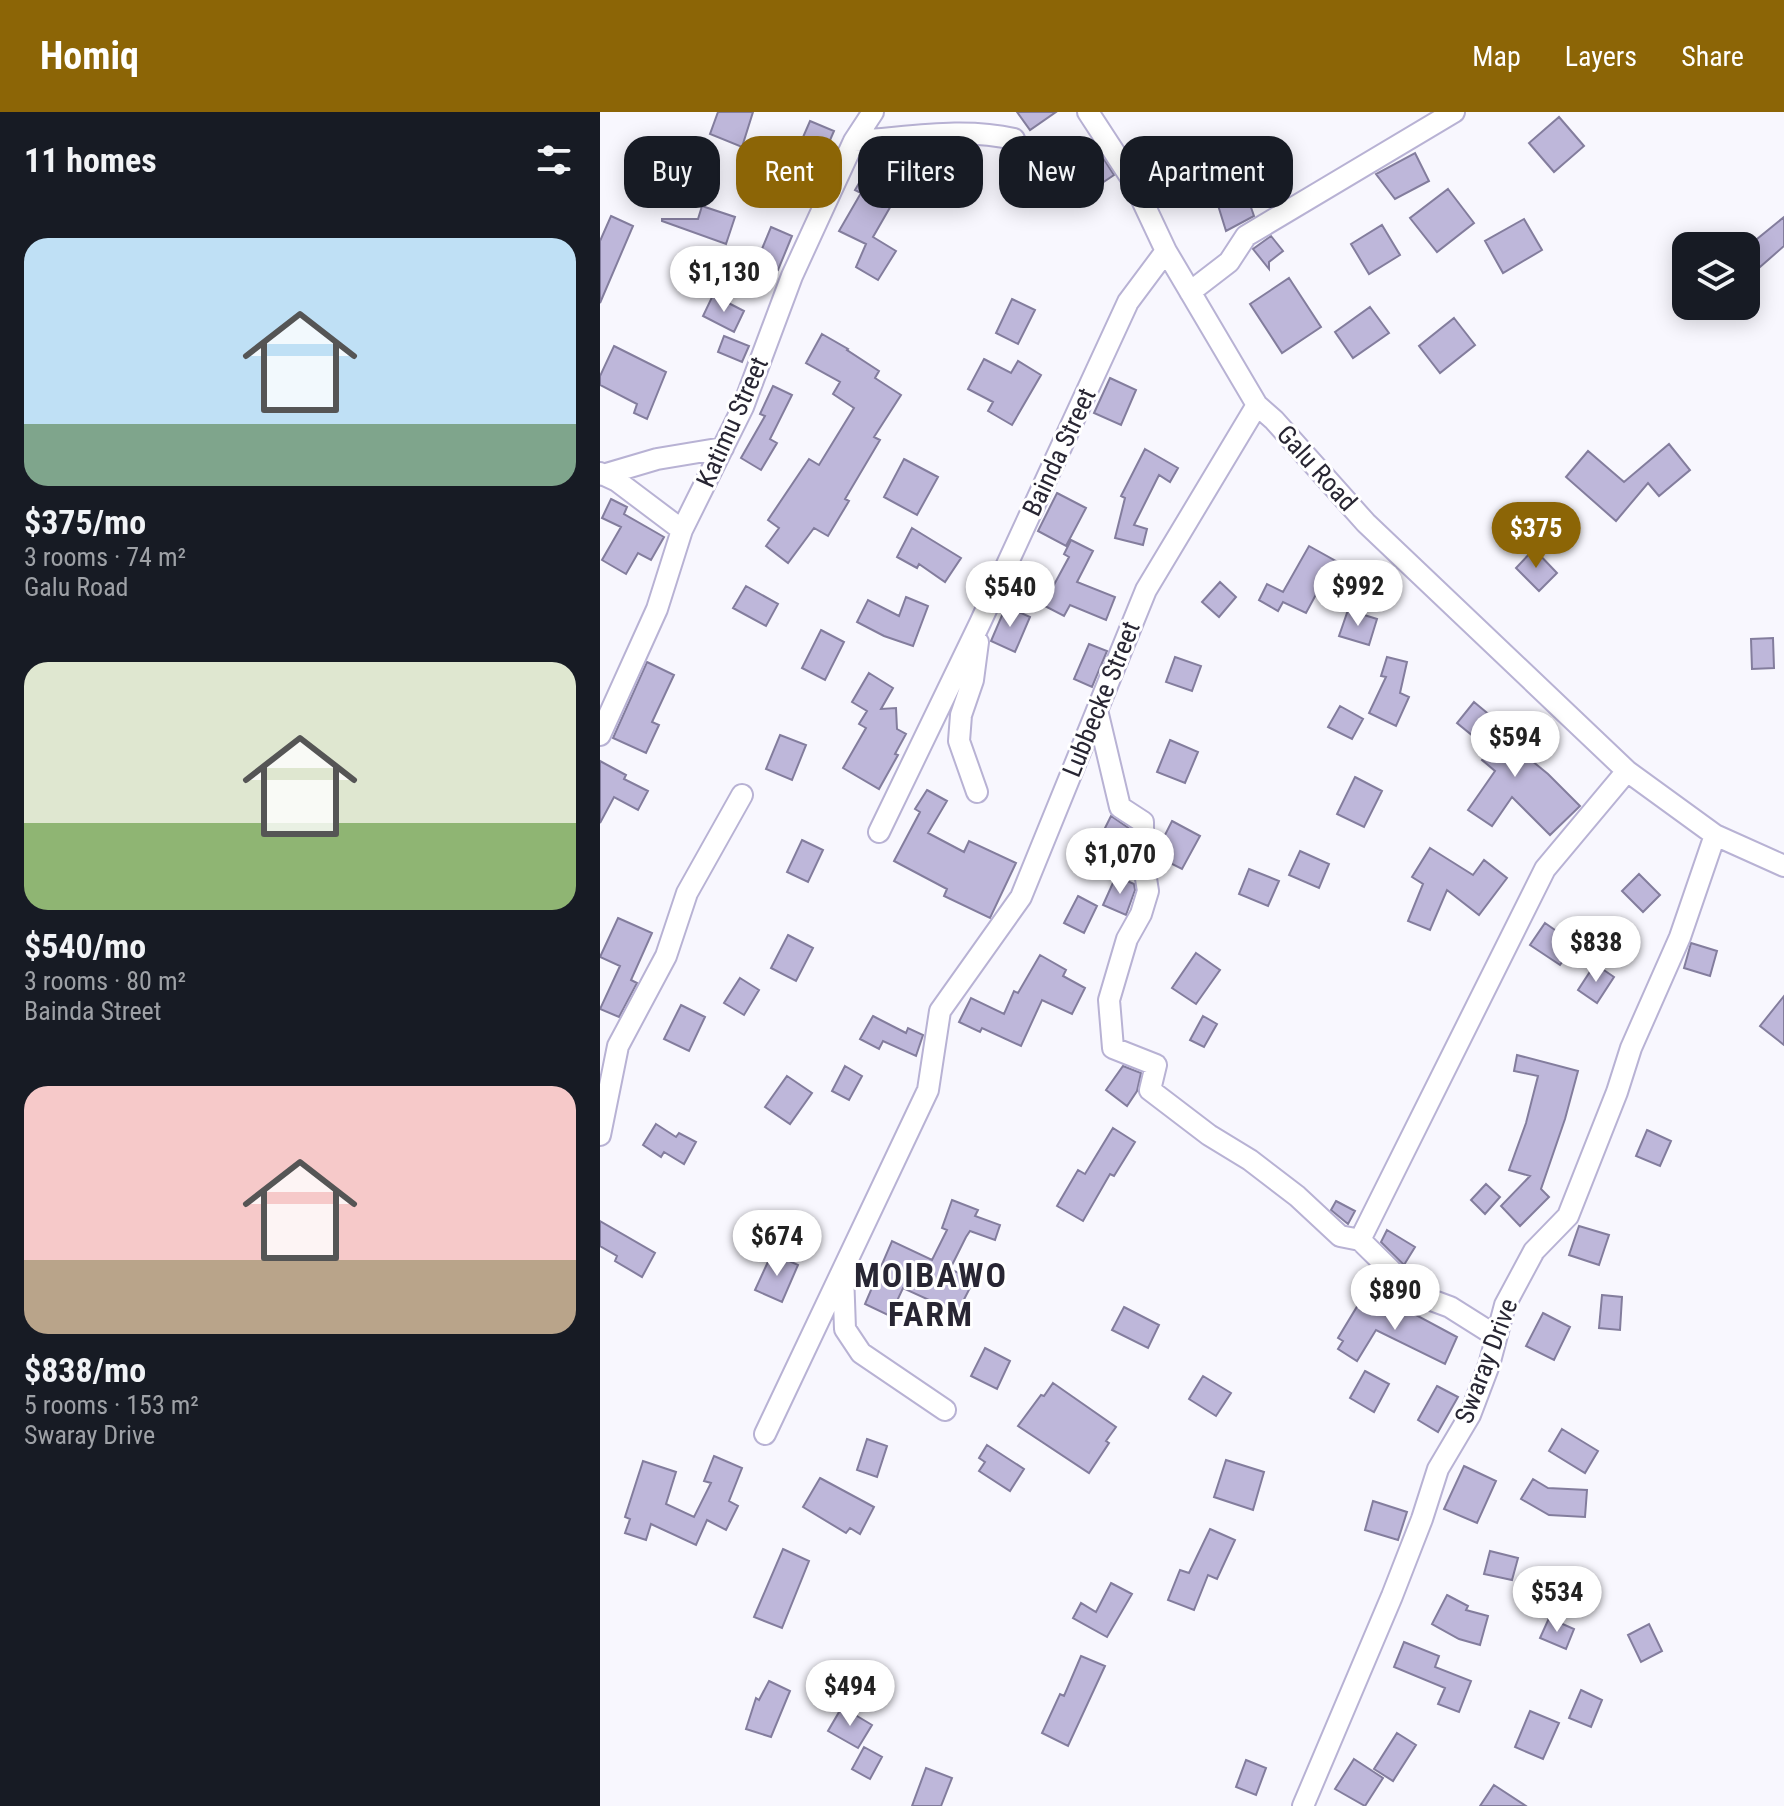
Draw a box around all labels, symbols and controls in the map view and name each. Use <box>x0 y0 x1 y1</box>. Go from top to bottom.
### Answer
text: Homiq <box>40 34 139 78</box>
text: Map <box>1472 40 1521 73</box>
text: Layers <box>1565 40 1637 73</box>
text: Share <box>1681 40 1744 73</box>
chip: Buy <box>624 136 720 208</box>
chip: Rent <box>736 136 842 208</box>
chip: Filters <box>858 136 983 208</box>
chip: New <box>999 136 1104 208</box>
chip: Apartment <box>1120 136 1293 208</box>
icon: filters <box>532 138 576 182</box>
text: 11 homes <box>24 140 157 180</box>
map controls <box>1672 232 1760 320</box>
button: layers <box>1672 232 1760 320</box>
pin: $1,130 <box>659 246 789 314</box>
text: $1,130 <box>688 257 760 287</box>
icon: home <box>228 290 372 434</box>
street label: Katimu Street <box>690 352 774 492</box>
street label: Bainda Street <box>1016 383 1102 521</box>
street label: Galu Road <box>1271 419 1363 517</box>
text: $375/mo <box>24 502 146 542</box>
pin: $375 <box>1489 502 1583 570</box>
text: $375 <box>1510 513 1562 543</box>
text: 3 rooms · 74 m² <box>24 542 186 572</box>
pin: $992 <box>1311 560 1405 628</box>
pin: $540 <box>963 561 1057 629</box>
text: $992 <box>1332 571 1384 601</box>
text: Galu Road <box>24 572 129 602</box>
text: $540 <box>984 572 1036 602</box>
street label: Lubbecke Street <box>1056 617 1146 781</box>
pin: $594 <box>1468 711 1562 779</box>
icon: home <box>228 714 372 858</box>
text: $594 <box>1489 722 1541 752</box>
pin: $1,070 <box>1055 828 1185 896</box>
text: $1,070 <box>1084 839 1156 869</box>
pin: $838 <box>1549 916 1643 984</box>
text: $540/mo <box>24 926 146 966</box>
text: $838 <box>1570 927 1622 957</box>
text: 3 rooms · 80 m² <box>24 966 186 996</box>
text: Bainda Street <box>24 996 161 1026</box>
icon: home <box>228 1138 372 1282</box>
pin: $674 <box>730 1210 824 1278</box>
text: $674 <box>751 1221 803 1251</box>
district label: MOIBAWO FARM <box>854 1255 1008 1334</box>
pin: $890 <box>1348 1264 1442 1332</box>
text: $890 <box>1369 1275 1421 1305</box>
street label: Swaray Drive <box>1448 1294 1524 1428</box>
text: $838/mo <box>24 1350 146 1390</box>
text: 5 rooms · 153 m² <box>24 1390 199 1420</box>
text: Swaray Drive <box>24 1420 155 1450</box>
pin: $534 <box>1510 1566 1604 1634</box>
text: $534 <box>1531 1577 1583 1607</box>
pin: $494 <box>803 1660 897 1728</box>
text: $494 <box>824 1671 876 1701</box>

